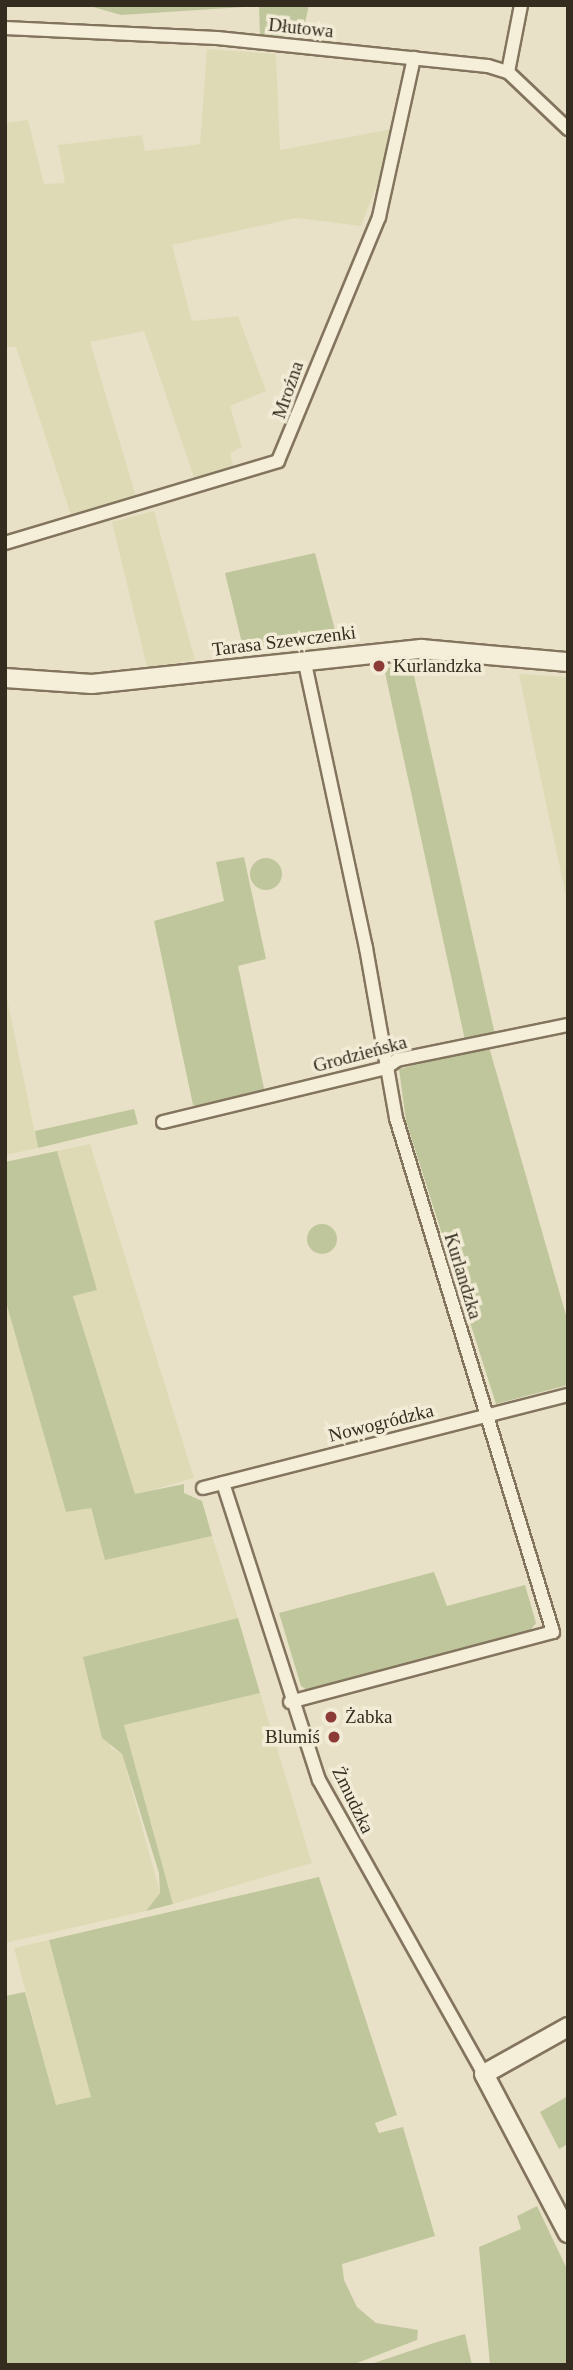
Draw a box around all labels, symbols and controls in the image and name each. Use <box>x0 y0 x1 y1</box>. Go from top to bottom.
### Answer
street label: Dłutowa <box>267 13 335 43</box>
street label: Mroźna <box>268 358 308 422</box>
street label: Tarasa Szewczenki <box>211 621 357 661</box>
place label: Kurlandzka <box>393 655 482 677</box>
marker: Kurlandzka <box>371 658 387 674</box>
street label: Grodzieńska <box>311 1031 409 1077</box>
street label: Kurlandzka <box>439 1230 487 1322</box>
street label: Nowogródzka <box>326 1399 436 1447</box>
place label: Żabka <box>345 1706 392 1728</box>
marker: Żabka <box>323 1709 339 1725</box>
place label: Blumiś <box>265 1726 320 1748</box>
marker: Blumiś <box>326 1729 342 1745</box>
street label: Żmudzka <box>327 1763 379 1837</box>

